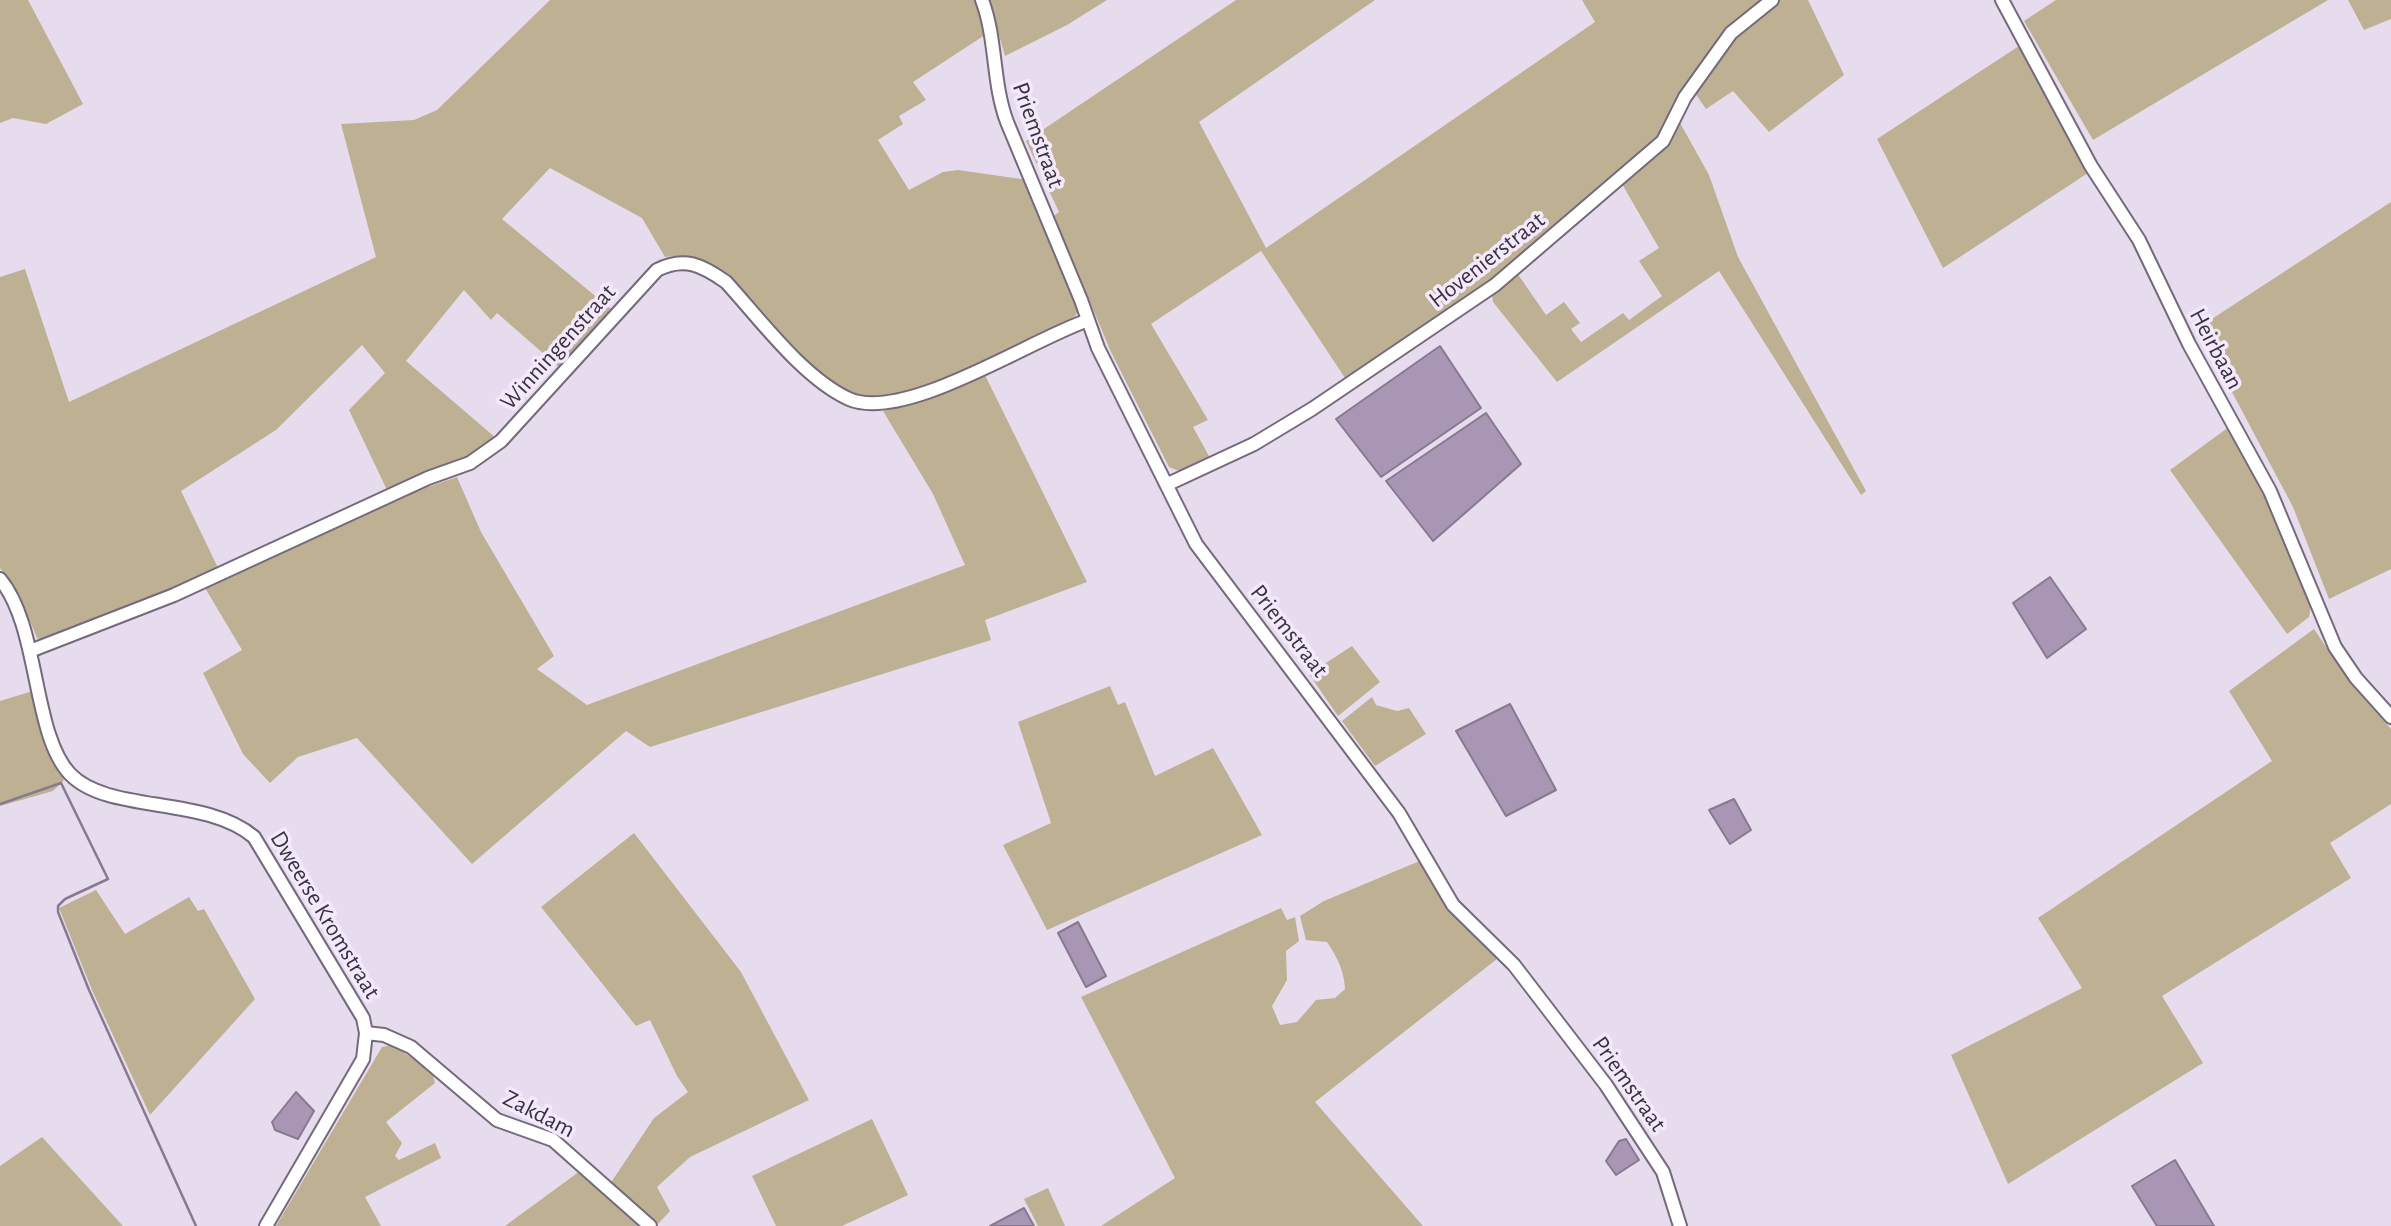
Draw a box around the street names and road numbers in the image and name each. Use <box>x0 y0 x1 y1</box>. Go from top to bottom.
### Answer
street label: Priemstraat <box>1006 78 1070 192</box>
street label: Hovenierstraat <box>1423 206 1551 314</box>
street label: Winningenstraat <box>494 278 622 416</box>
street label: Heirbaan <box>2183 304 2249 394</box>
street label: Priemstraat <box>1244 579 1334 683</box>
street label: Dweerse Kromstraat <box>264 826 386 1004</box>
street label: Priemstraat <box>1586 1031 1672 1137</box>
street label: Zakdam <box>498 1084 580 1144</box>

